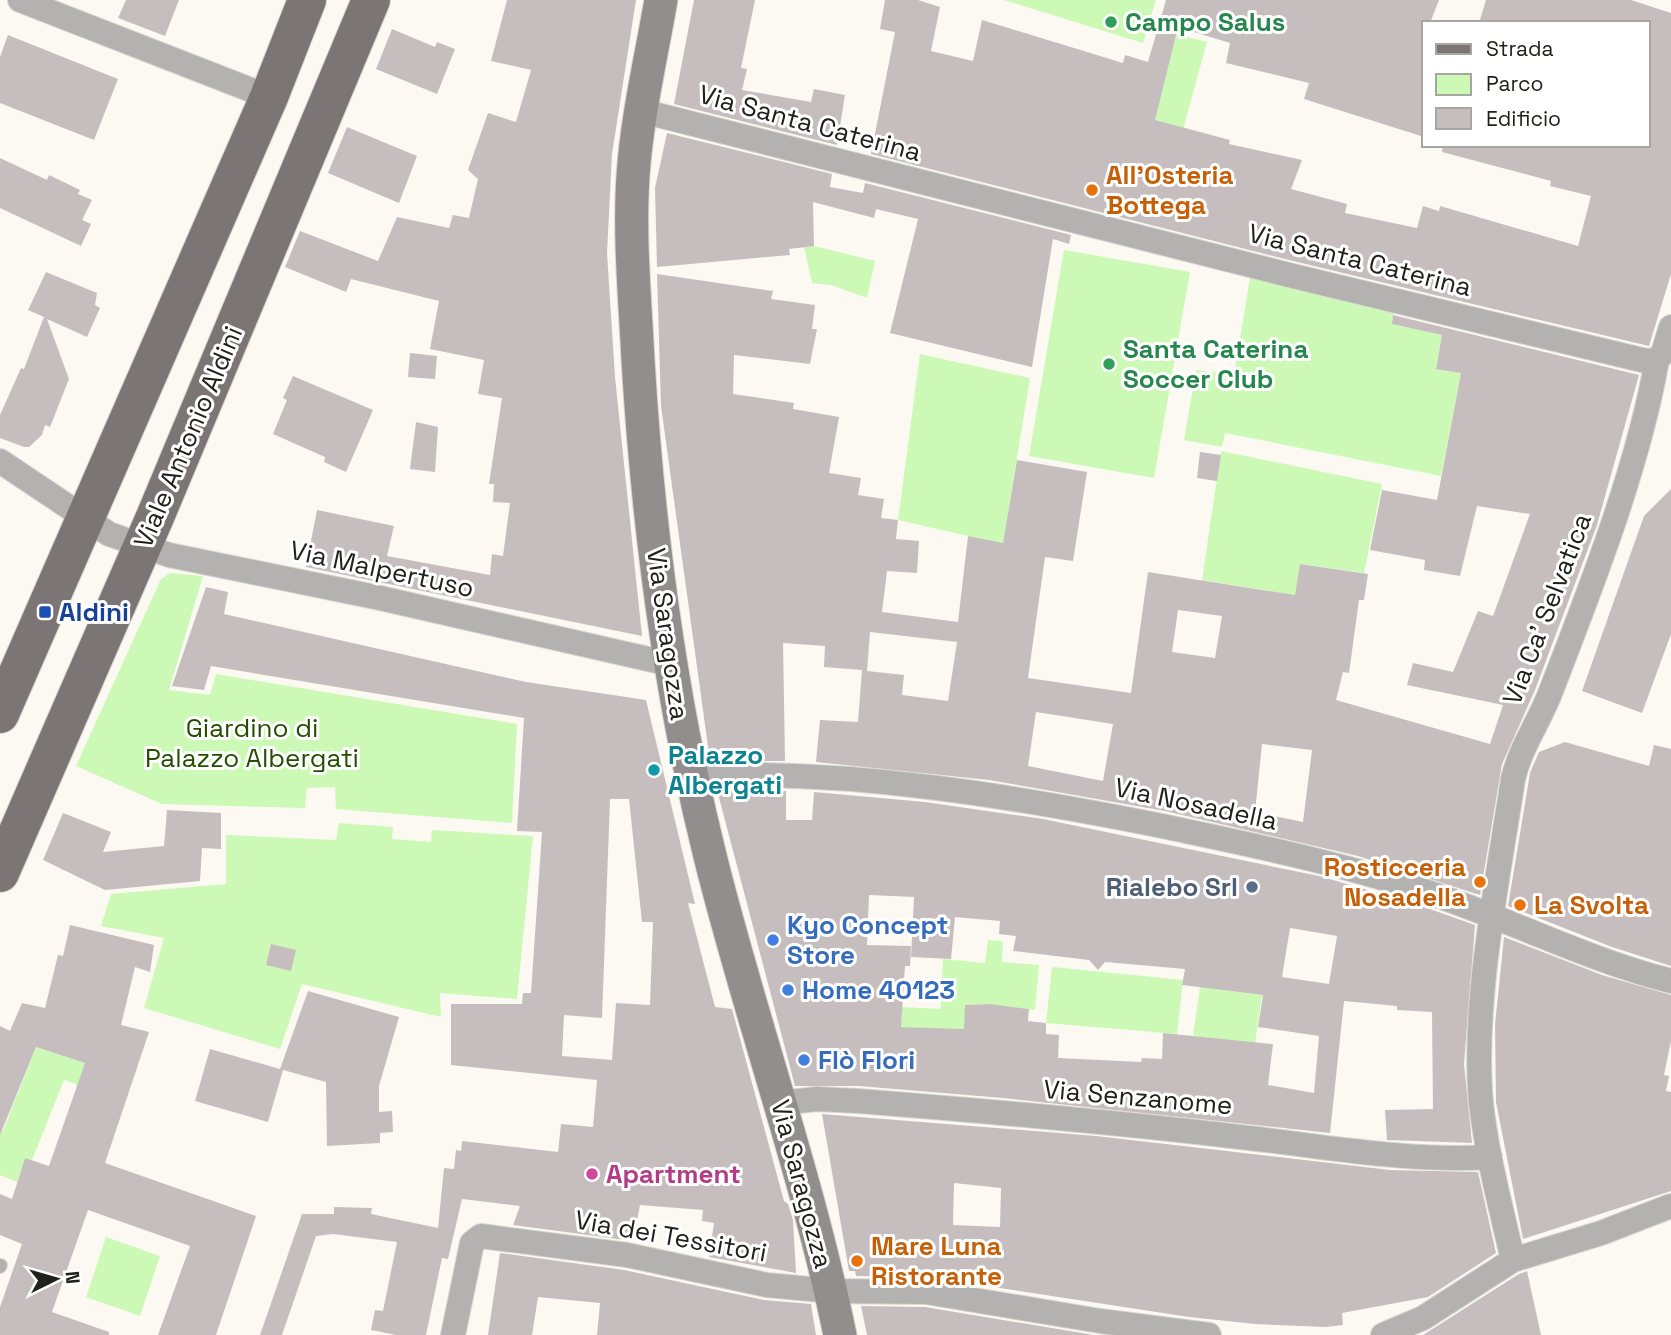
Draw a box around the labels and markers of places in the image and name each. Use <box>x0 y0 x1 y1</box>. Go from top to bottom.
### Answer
place label: Campo Salus <box>1125 5 1285 39</box>
marker: Campo Salus <box>1103 14 1119 30</box>
place label: All'Osteria Bottega <box>1106 158 1234 222</box>
marker: All'Osteria Bottega <box>1084 182 1100 198</box>
place label: Santa Caterina Soccer Club <box>1123 332 1308 396</box>
marker: Santa Caterina Soccer Club <box>1101 356 1117 372</box>
place label: Aldini <box>59 595 129 629</box>
marker: Aldini <box>37 604 53 620</box>
place label: Palazzo Albergati <box>668 738 782 802</box>
marker: Palazzo Albergati <box>646 762 662 778</box>
place label: Rosticceria Nosadella <box>1324 850 1466 914</box>
place label: Rialebo Srl <box>1106 870 1238 904</box>
marker: Rosticceria Nosadella <box>1472 874 1488 890</box>
marker: Rialebo Srl <box>1244 879 1260 895</box>
place label: La Svolta <box>1534 888 1649 922</box>
marker: La Svolta <box>1512 897 1528 913</box>
place label: Kyo Concept Store <box>787 908 948 972</box>
marker: Kyo Concept Store <box>765 932 781 948</box>
place label: Home 40123 <box>802 973 955 1007</box>
marker: Home 40123 <box>780 982 796 998</box>
place label: Flò FIori <box>818 1043 915 1077</box>
marker: Flò FIori <box>796 1052 812 1068</box>
place label: Apartment <box>606 1157 741 1191</box>
marker: Apartment <box>584 1166 600 1182</box>
place label: Mare Luna Ristorante <box>871 1229 1002 1293</box>
marker: Mare Luna Ristorante <box>849 1253 865 1269</box>

